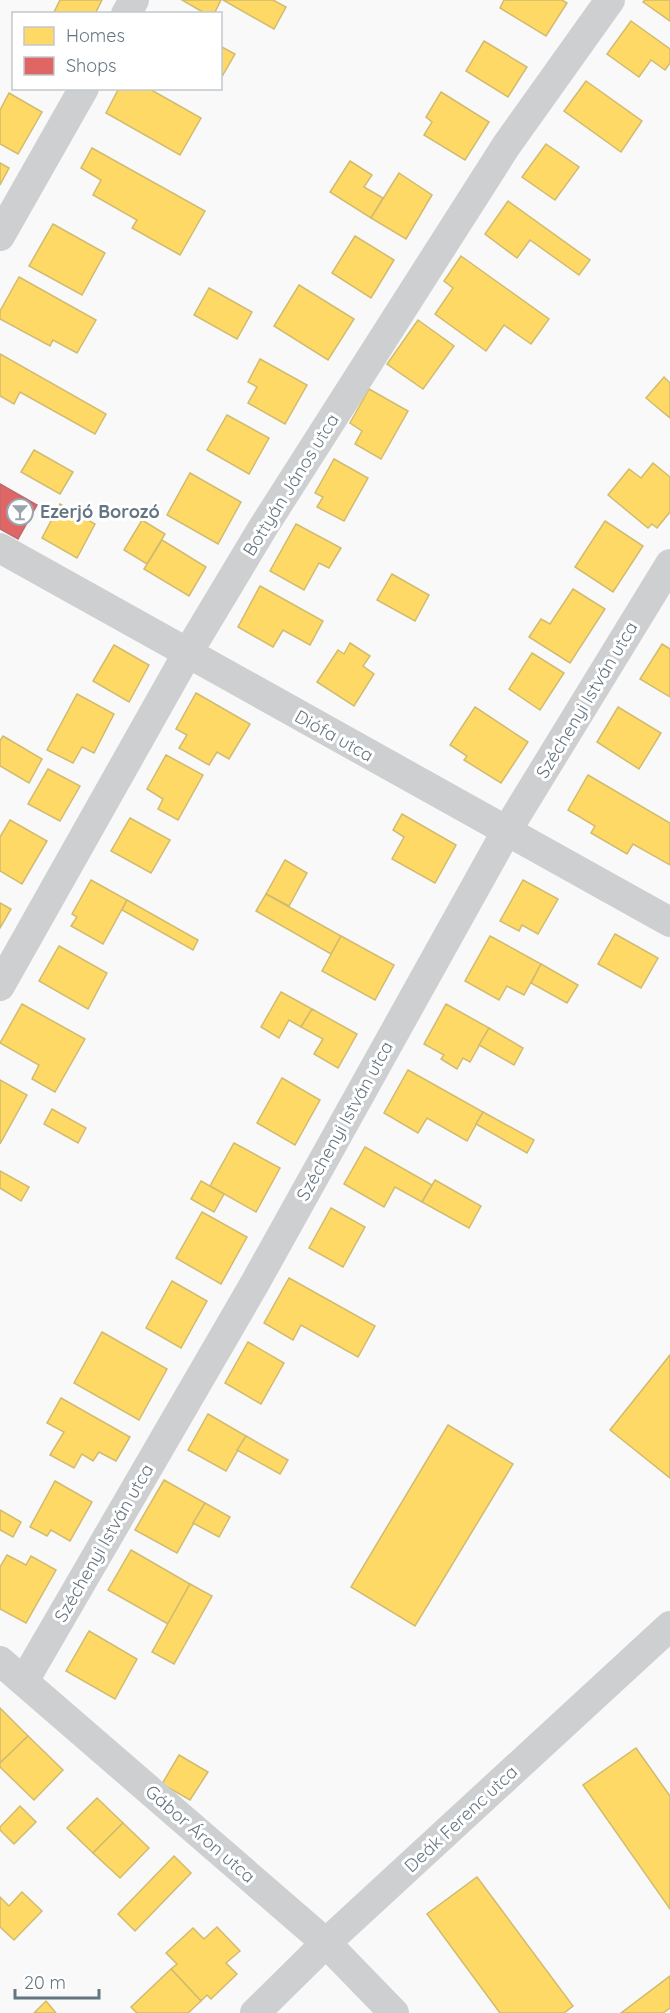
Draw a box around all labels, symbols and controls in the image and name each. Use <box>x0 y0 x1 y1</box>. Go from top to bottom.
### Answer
legend <box>12 12 222 90</box>
text: Homes <box>66 24 125 47</box>
text: Shops <box>66 54 117 77</box>
street label: Bottyán János utca <box>237 409 344 560</box>
bar icon: Ezerjó Borozó <box>5 497 35 527</box>
place label: Ezerjó Borozó <box>40 500 160 523</box>
street label: Széchenyi István utca <box>531 617 643 782</box>
street label: Diófa utca <box>291 705 378 767</box>
street label: Széchenyi István utca <box>291 1037 398 1205</box>
street label: Széchenyi István utca <box>49 1459 158 1626</box>
street label: Deák Ferenc utca <box>399 1760 522 1877</box>
street label: Gábor Áron utca <box>141 1780 260 1888</box>
scale bar <box>15 1962 99 2000</box>
text: 20 m <box>24 1971 66 1994</box>

